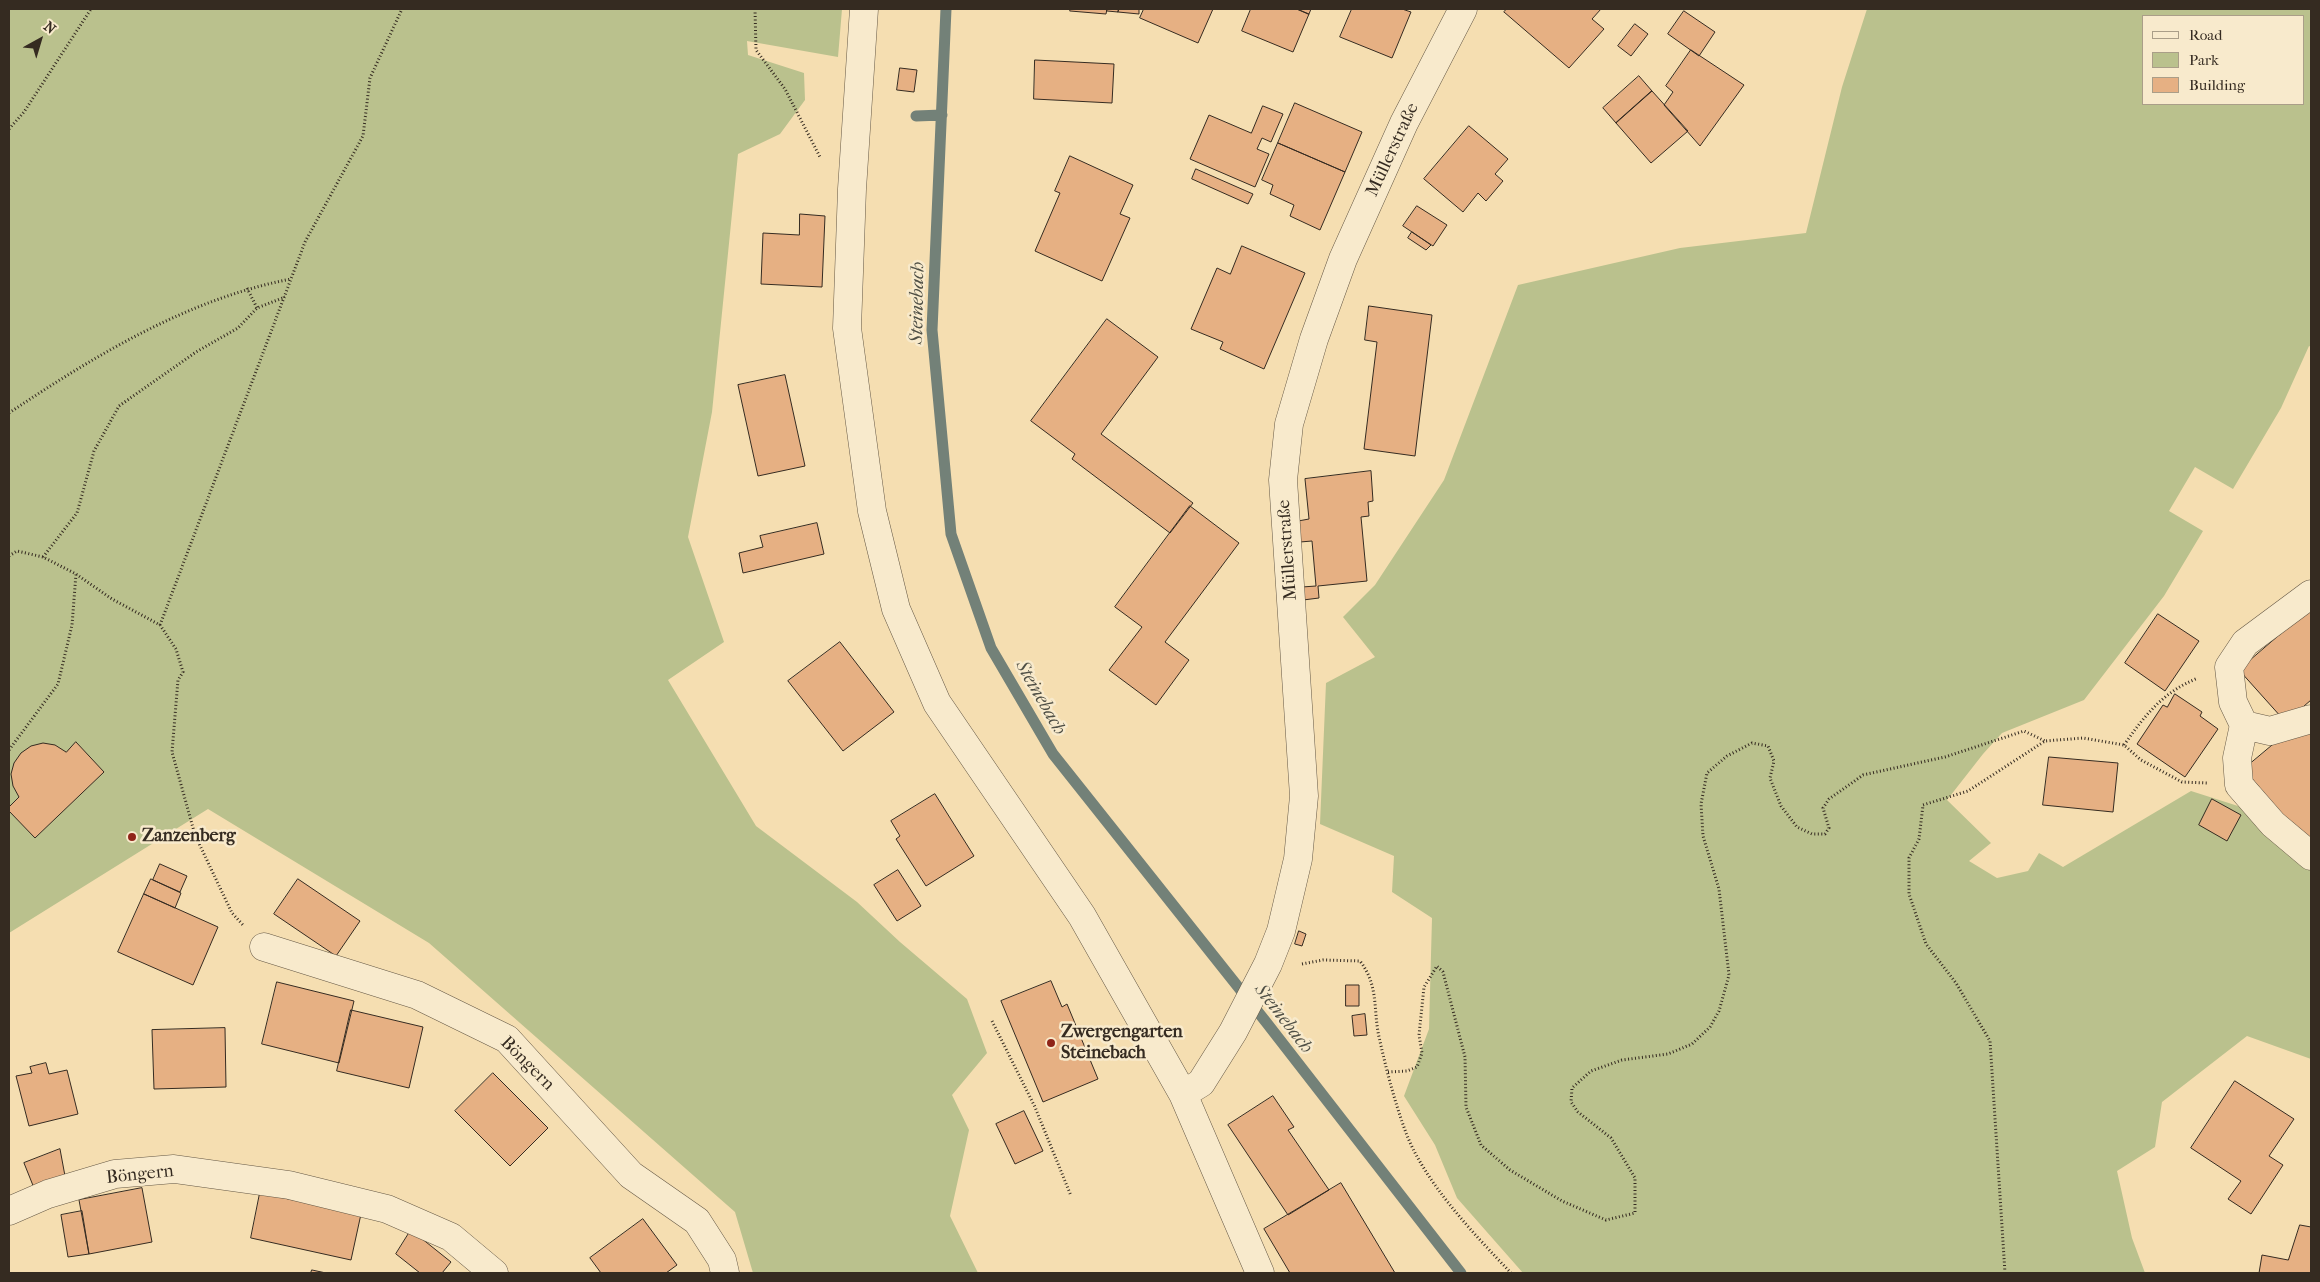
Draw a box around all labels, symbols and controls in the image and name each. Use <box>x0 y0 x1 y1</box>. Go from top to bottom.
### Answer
north arrow <box>15 15 65 65</box>
legend <box>2142 15 2305 105</box>
text: N <box>40 18 59 38</box>
text: Road <box>2189 26 2222 44</box>
text: Park <box>2189 51 2219 69</box>
text: Building <box>2189 76 2245 94</box>
street label: Müllerstraße <box>1362 100 1424 200</box>
water label: Steinebach <box>906 262 930 344</box>
street label: Müllerstraße <box>1274 499 1302 601</box>
water label: Steinebach <box>1010 657 1070 739</box>
place label: Zanzenberg <box>142 826 236 848</box>
marker: Zanzenberg <box>126 831 138 843</box>
water label: Steinebach <box>1249 980 1317 1058</box>
place label: Zwergengarten Steinebach <box>1061 1022 1183 1064</box>
street label: Böngern <box>495 1032 559 1096</box>
marker: Zwergengarten Steinebach <box>1045 1037 1057 1049</box>
street label: Böngern <box>105 1161 175 1189</box>

